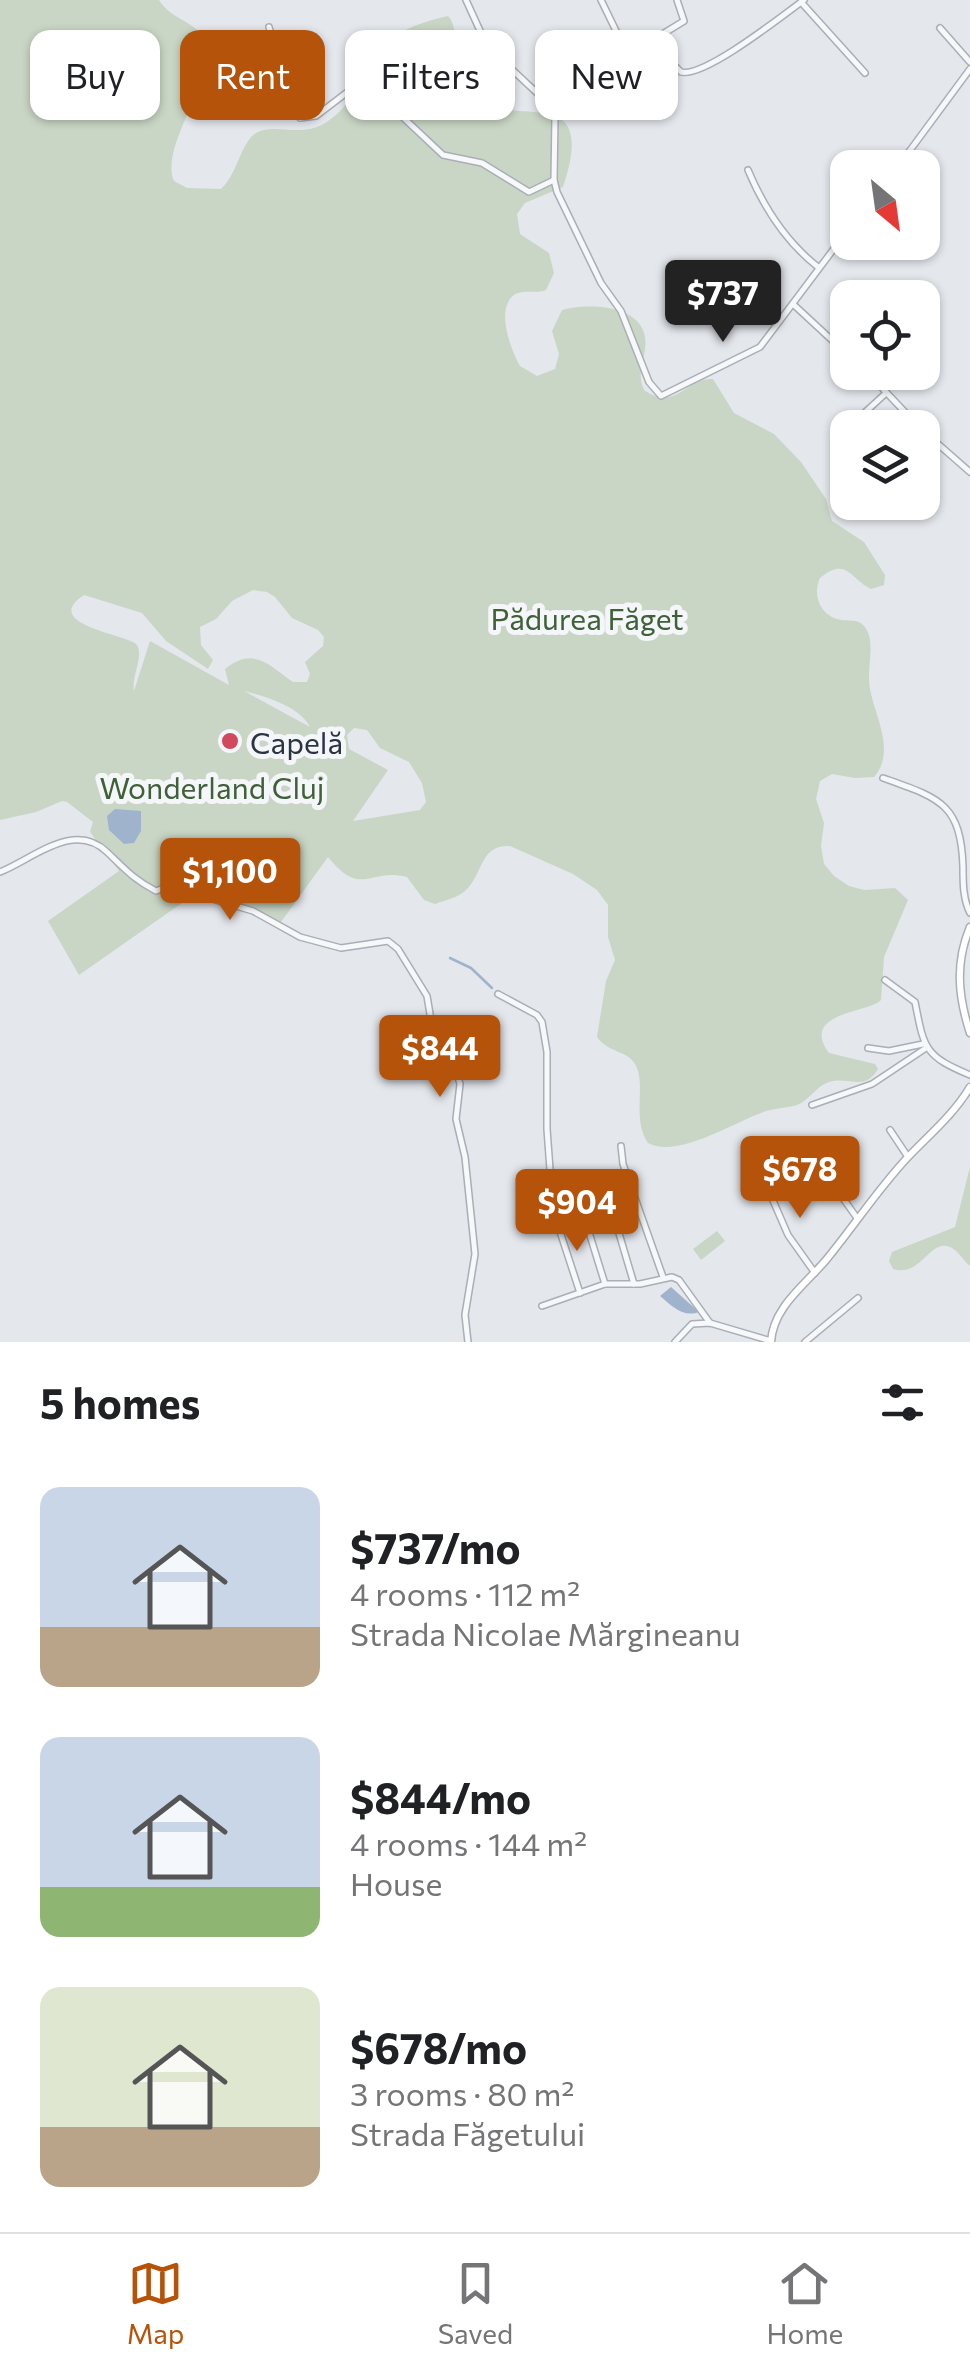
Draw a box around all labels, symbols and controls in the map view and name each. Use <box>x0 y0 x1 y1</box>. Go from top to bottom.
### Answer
chip: Buy <box>30 30 160 120</box>
chip: Rent <box>180 30 325 120</box>
chip: Filters <box>345 30 515 120</box>
chip: New <box>535 30 678 120</box>
north arrow <box>830 150 940 260</box>
map controls <box>830 150 940 520</box>
pin: $737 <box>664 260 782 345</box>
text: $737 <box>687 272 759 312</box>
button: locate <box>830 280 940 390</box>
button: layers <box>830 410 940 520</box>
park label: Pădurea Făget <box>490 599 684 636</box>
place label: Capelă <box>250 723 343 760</box>
marker: Capelă <box>219 730 241 752</box>
park label: Wonderland Cluj <box>100 768 324 805</box>
pin: $1,100 <box>149 838 311 923</box>
text: $1,100 <box>182 850 278 890</box>
pin: $844 <box>381 1015 499 1100</box>
text: $844 <box>401 1027 479 1067</box>
pin: $678 <box>741 1136 859 1221</box>
text: $678 <box>762 1148 838 1188</box>
pin: $904 <box>518 1169 636 1254</box>
text: $904 <box>537 1181 617 1221</box>
icon: filters <box>875 1375 930 1430</box>
text: 5 homes <box>40 1376 200 1428</box>
text: $737/mo <box>350 1521 521 1573</box>
icon: home <box>120 1527 240 1647</box>
text: 4 rooms · 112 m² <box>350 1573 580 1613</box>
text: Strada Nicolae Mărgineanu <box>350 1613 741 1653</box>
text: $844/mo <box>350 1771 531 1823</box>
icon: home <box>120 1777 240 1897</box>
text: 4 rooms · 144 m² <box>350 1823 587 1863</box>
text: House <box>350 1863 442 1903</box>
text: $678/mo <box>350 2021 527 2073</box>
icon: home <box>120 2027 240 2147</box>
text: 3 rooms · 80 m² <box>350 2073 574 2113</box>
text: Strada Făgetului <box>350 2113 585 2153</box>
tab: Map <box>127 2256 184 2350</box>
tab: Saved <box>438 2256 513 2350</box>
tab: Home <box>766 2256 843 2350</box>

